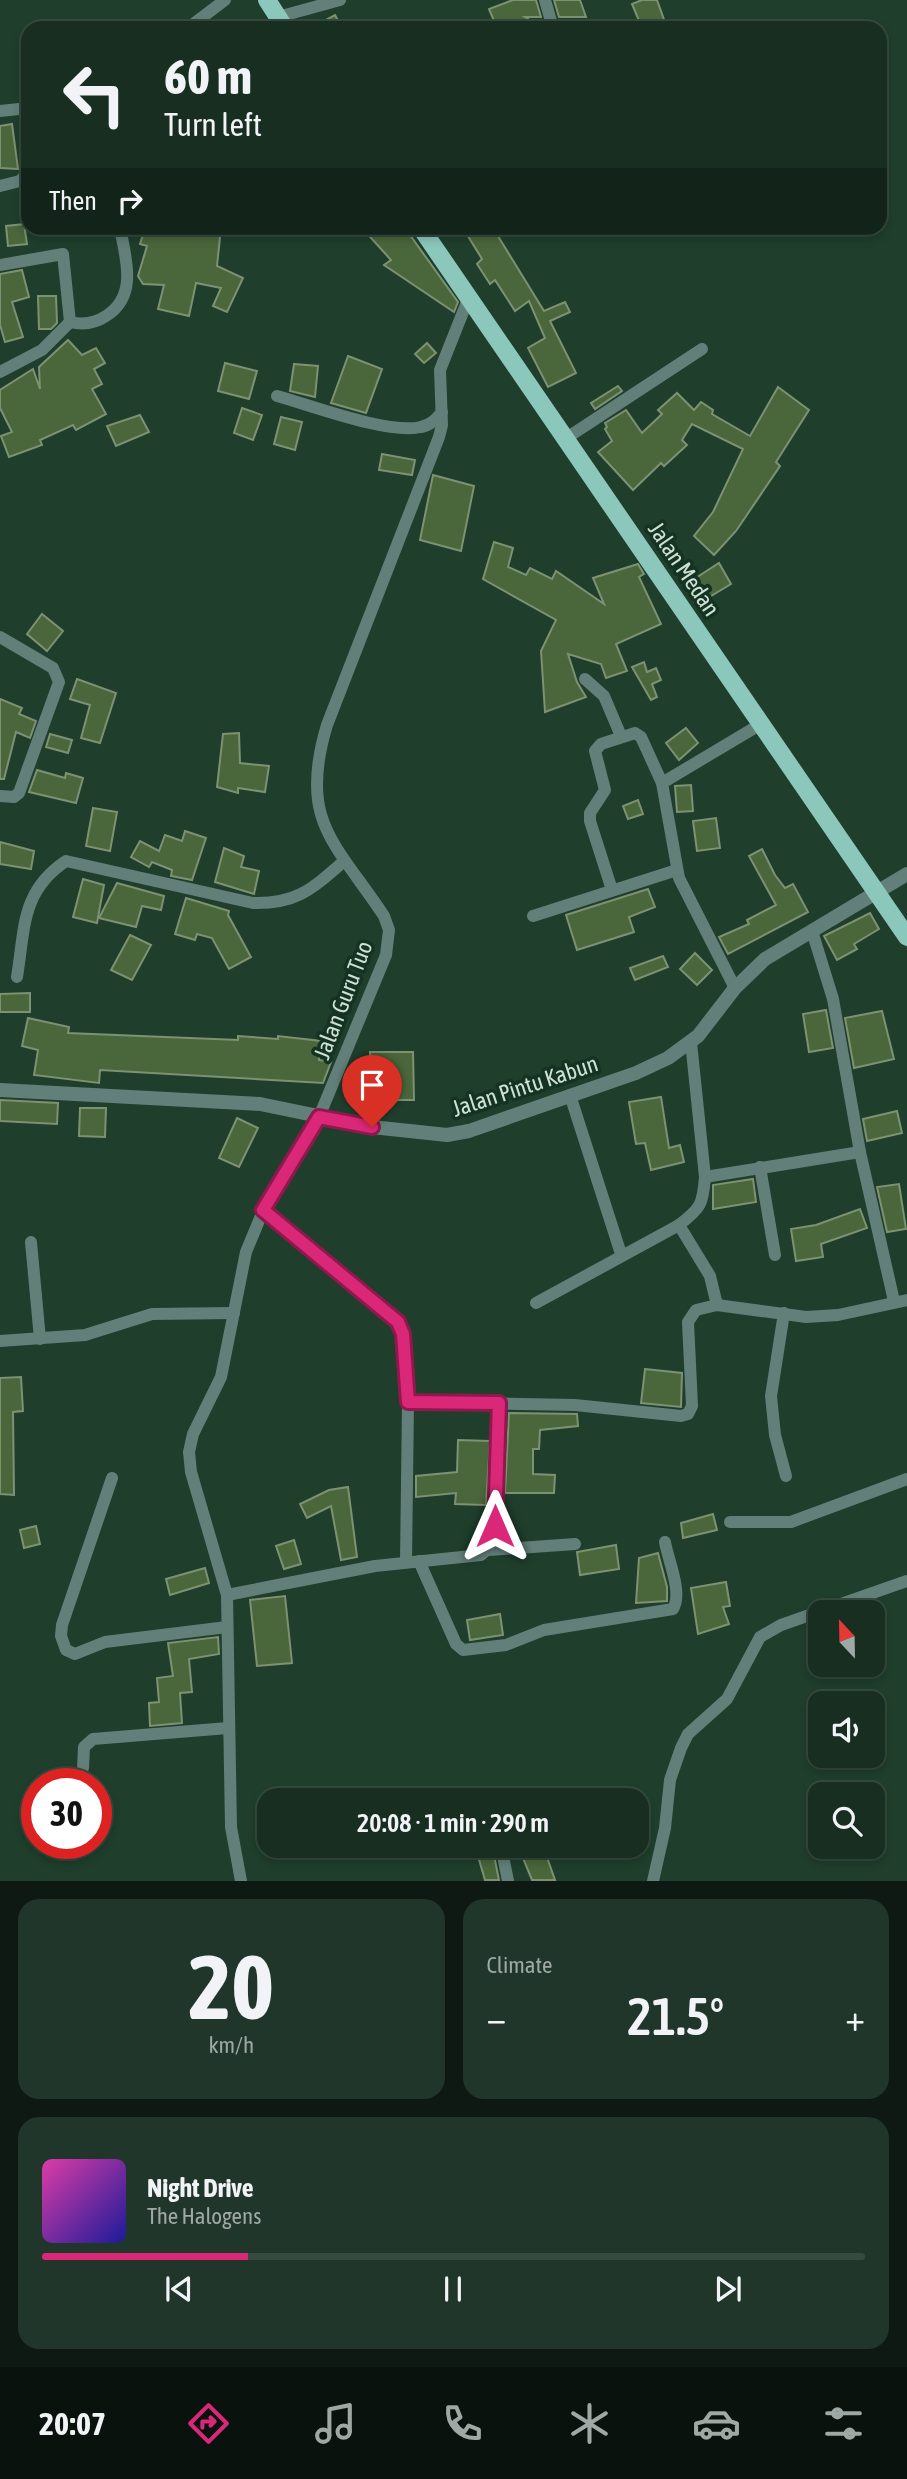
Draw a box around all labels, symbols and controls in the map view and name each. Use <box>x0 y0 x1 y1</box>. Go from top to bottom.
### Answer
text: 60 m <box>164 48 252 104</box>
icon: left <box>49 49 140 140</box>
text: Turn left <box>164 106 262 143</box>
icon: right <box>111 182 149 220</box>
text: Then <box>49 186 97 216</box>
street label: Jalan Medan <box>643 517 725 621</box>
street label: Jalan Guru Tuo <box>309 937 377 1063</box>
street label: Jalan Pintu Kabun <box>449 1050 601 1122</box>
pin <box>342 1055 402 1127</box>
icon: arrive <box>353 1066 391 1104</box>
position arrow <box>458 1489 532 1563</box>
north arrow <box>808 1600 886 1676</box>
map controls <box>808 1600 885 1859</box>
button: sound <box>808 1691 885 1768</box>
speed limit sign: 30 <box>21 1768 112 1859</box>
button: search <box>808 1782 885 1859</box>
text: 20:08 · 1 min · 290 m <box>357 1808 549 1838</box>
text: 20 <box>188 1934 274 2038</box>
text: Climate <box>487 1952 552 1978</box>
text: 21.5° <box>627 1986 724 2046</box>
text: − <box>487 1996 506 2039</box>
text: + <box>845 1996 865 2039</box>
text: km/h <box>208 2032 254 2058</box>
text: Night Drive <box>147 2173 254 2203</box>
text: The Halogens <box>147 2203 261 2229</box>
icon: previous <box>160 2270 198 2308</box>
icon: pause <box>434 2270 472 2308</box>
icon: next <box>709 2270 747 2308</box>
icon: directions <box>184 2399 233 2448</box>
icon: music <box>311 2399 360 2448</box>
icon: phone <box>438 2399 487 2448</box>
icon: climate <box>565 2399 614 2448</box>
icon: car <box>692 2399 741 2448</box>
icon: filters <box>819 2399 868 2448</box>
text: 20:07 <box>39 2405 106 2442</box>

